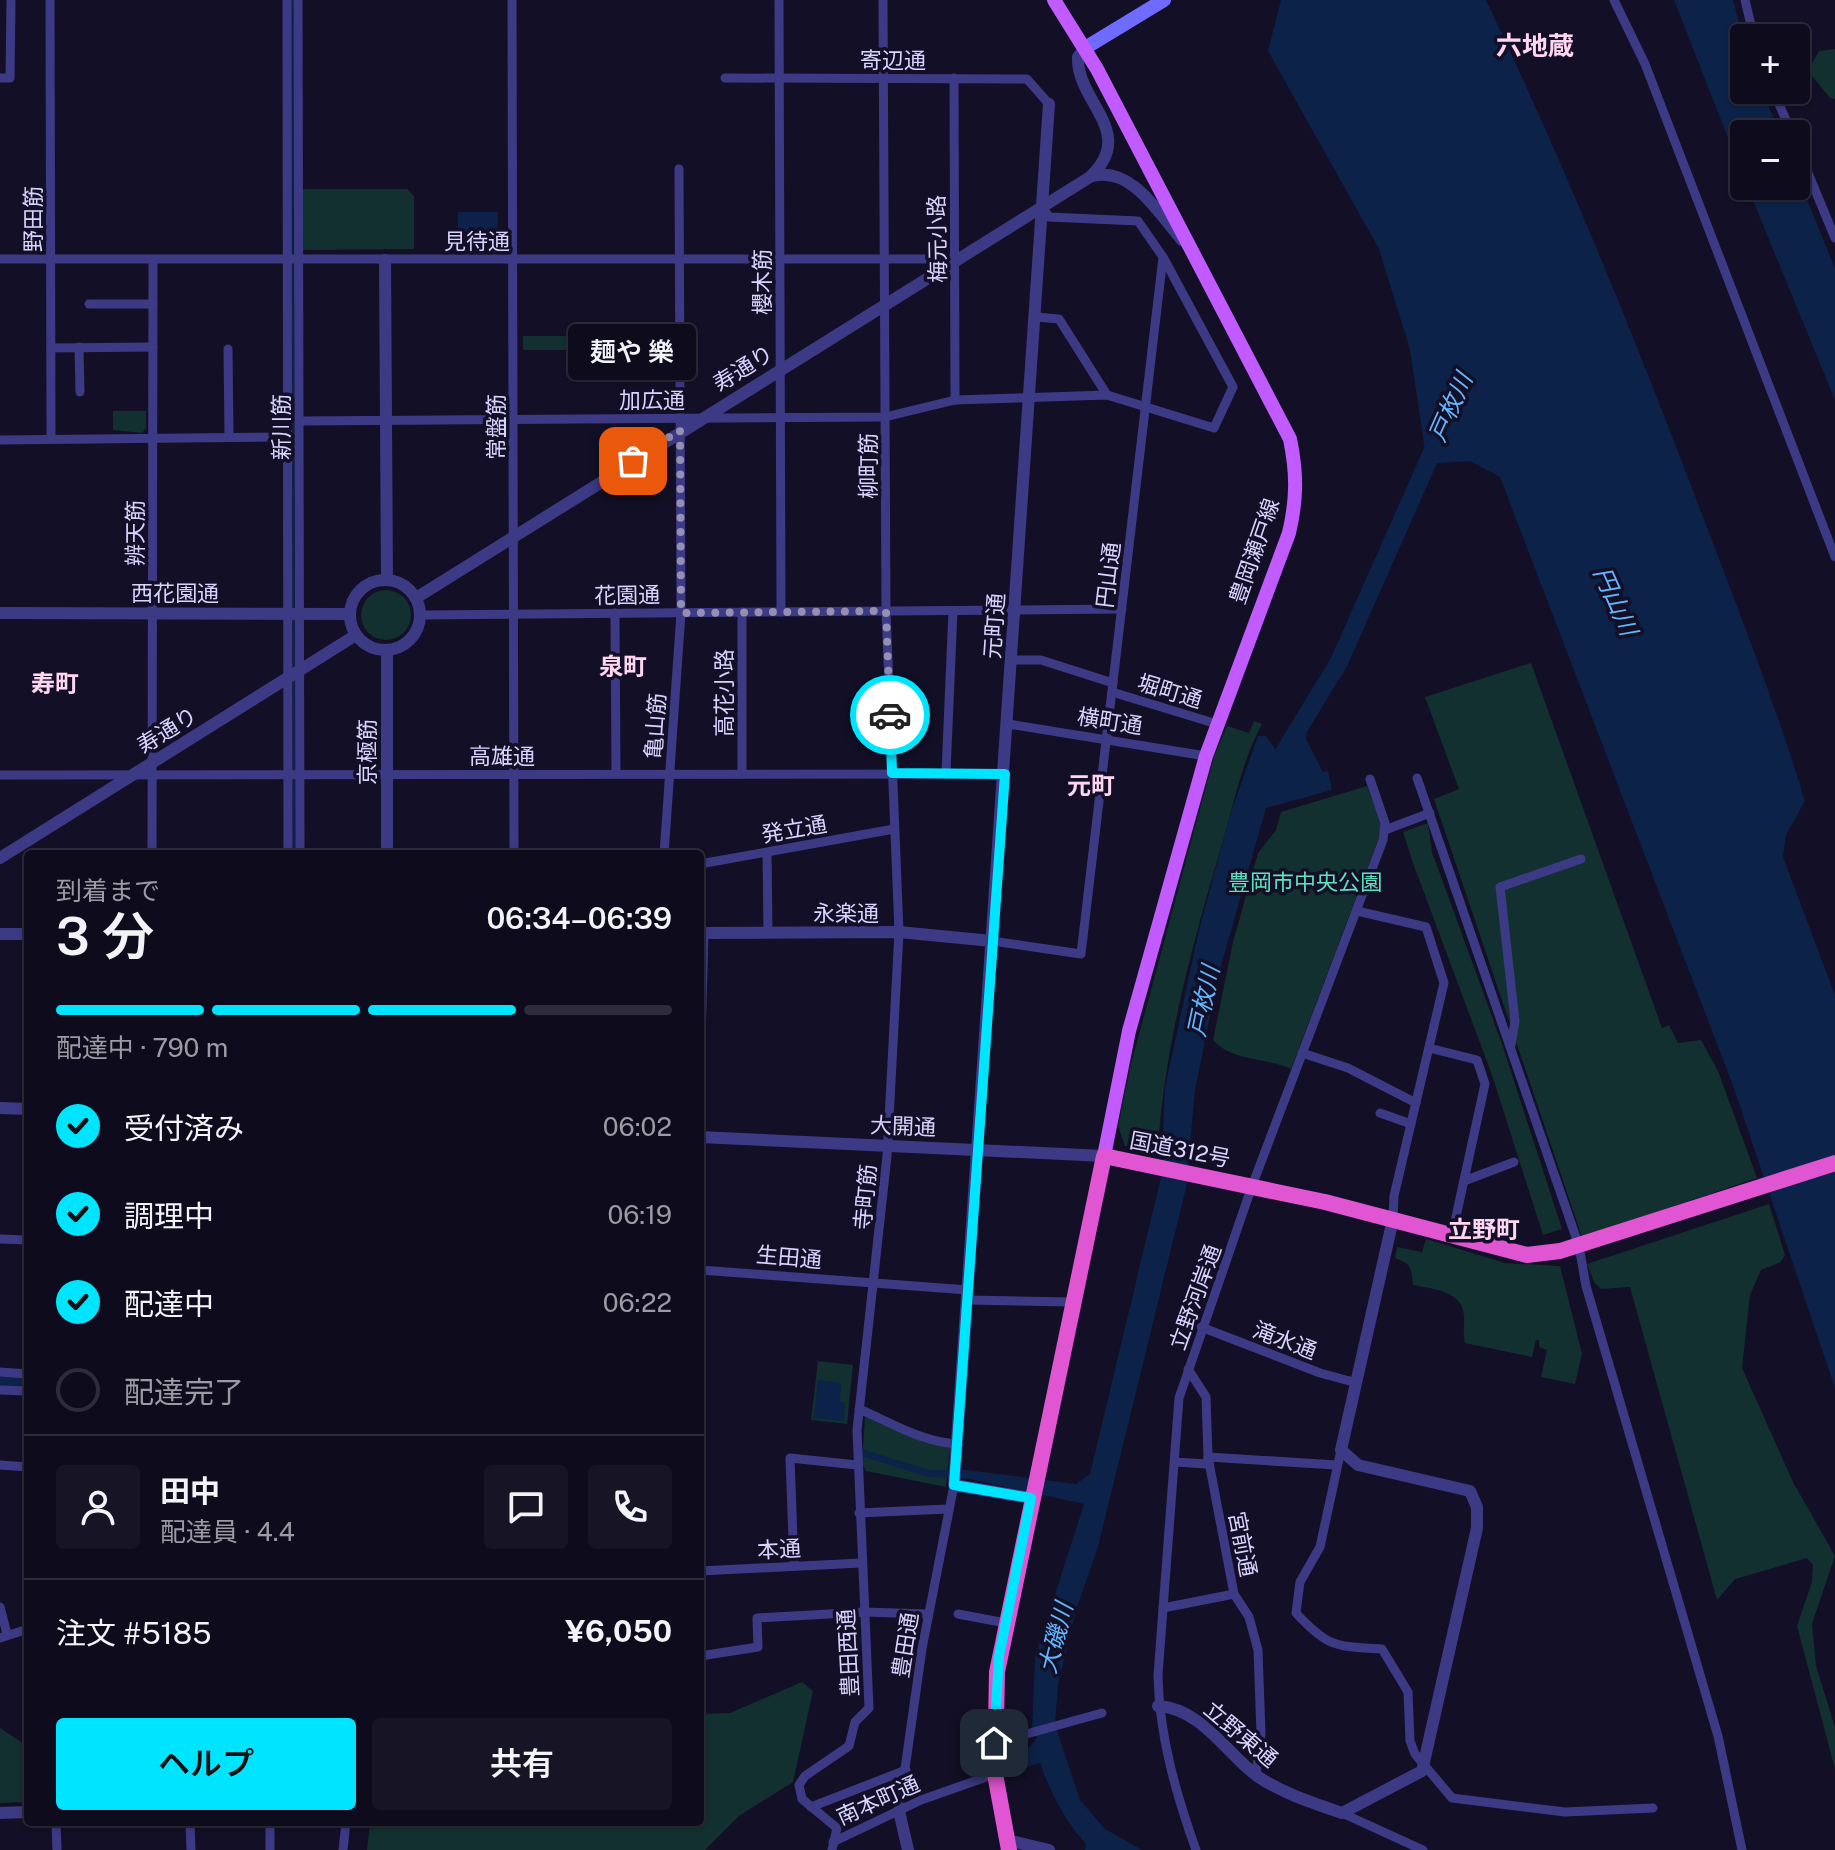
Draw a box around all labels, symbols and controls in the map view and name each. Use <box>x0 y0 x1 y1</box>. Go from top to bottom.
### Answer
map controls <box>1730 24 1810 200</box>
button: + <box>1730 24 1810 104</box>
district label: 六地蔵 <box>1496 30 1574 61</box>
street label: 寄辺通 <box>860 47 926 73</box>
button: − <box>1730 120 1810 200</box>
street label: 野田筋 <box>20 186 46 252</box>
street label: 梅元小路 <box>923 195 951 283</box>
street label: 見待通 <box>444 228 510 254</box>
street label: 櫻木筋 <box>749 249 775 315</box>
callout: 麺や 樂 <box>569 325 697 381</box>
text: 麺や 樂 <box>590 336 674 367</box>
street label: 寿通り <box>708 339 778 397</box>
water label: 戸枚川 <box>1423 366 1479 446</box>
street label: 加広通 <box>619 387 685 413</box>
street label: 新川筋 <box>268 394 294 460</box>
street label: 常盤筋 <box>483 394 509 460</box>
pin <box>599 427 667 495</box>
street label: 柳町筋 <box>855 433 881 499</box>
icon: bag <box>611 439 655 483</box>
street label: 豊岡瀬戸線 <box>1224 495 1284 607</box>
street label: 辨天筋 <box>122 500 148 566</box>
street label: 円山通 <box>1091 541 1125 609</box>
water label: 円山川 <box>1589 562 1645 642</box>
street label: 西花園通 <box>131 580 219 606</box>
street label: 花園通 <box>594 581 660 609</box>
street label: 元町通 <box>979 592 1009 660</box>
street label: 高花小路 <box>711 649 737 737</box>
district label: 泉町 <box>599 652 647 680</box>
district label: 寿町 <box>31 669 79 697</box>
street label: 堀町通 <box>1135 669 1205 713</box>
courier <box>850 675 930 755</box>
street label: 亀山筋 <box>640 692 670 760</box>
icon: car <box>868 693 912 737</box>
street label: 寿通り <box>132 701 202 759</box>
street label: 横町通 <box>1075 703 1145 739</box>
street label: 京極筋 <box>354 719 380 785</box>
street label: 高雄通 <box>469 743 535 769</box>
district label: 元町 <box>1067 771 1115 799</box>
street label: 発立通 <box>759 810 829 848</box>
park label: 豊岡市中央公園 <box>1228 869 1382 895</box>
text: 到着まで <box>56 875 160 906</box>
text: 06:34–06:39 <box>486 900 672 936</box>
street label: 永楽通 <box>813 900 879 926</box>
text: 3 分 <box>56 906 154 967</box>
water label: 戸枚川 <box>1182 960 1225 1039</box>
text: 配達中 · 790 m <box>56 1032 228 1063</box>
icon: check <box>56 1104 100 1148</box>
text: 受付済み <box>124 1110 244 1146</box>
text: 06:02 <box>603 1111 672 1142</box>
street label: 大開通 <box>870 1112 936 1140</box>
street label: 国道312号 <box>1127 1127 1233 1171</box>
street label: 寺町筋 <box>849 1163 881 1231</box>
icon: check <box>56 1192 100 1236</box>
text: 調理中 <box>124 1198 214 1234</box>
text: 06:19 <box>607 1199 672 1230</box>
district label: 立野町 <box>1448 1215 1520 1243</box>
street label: 生田通 <box>755 1241 823 1273</box>
street label: 立野河岸通 <box>1164 1241 1226 1353</box>
icon: check <box>56 1280 100 1324</box>
text: 配達中 <box>124 1286 214 1322</box>
text: 06:22 <box>603 1287 672 1318</box>
street label: 滝水通 <box>1250 1316 1320 1364</box>
text: 配達完了 <box>124 1374 244 1410</box>
button: person <box>56 1465 140 1549</box>
button: chat <box>484 1465 568 1549</box>
button: phone <box>588 1465 672 1549</box>
text: 田中 <box>160 1473 220 1509</box>
street label: 宮前通 <box>1224 1509 1262 1579</box>
text: 配達員 · 4.4 <box>160 1516 295 1547</box>
street label: 本通 <box>756 1535 802 1563</box>
water label: 大磯川 <box>1033 1597 1078 1676</box>
street label: 豊田西通 <box>833 1608 863 1698</box>
street label: 豊田通 <box>887 1610 923 1680</box>
text: ¥6,050 <box>565 1613 672 1649</box>
text: 注文 #5185 <box>56 1615 211 1651</box>
street label: 立野東通 <box>1199 1696 1283 1772</box>
pin <box>960 1709 1028 1777</box>
button: ヘルプ <box>56 1718 356 1810</box>
button: 共有 <box>372 1718 672 1810</box>
icon: home <box>972 1721 1016 1765</box>
street label: 南本町通 <box>833 1770 923 1830</box>

